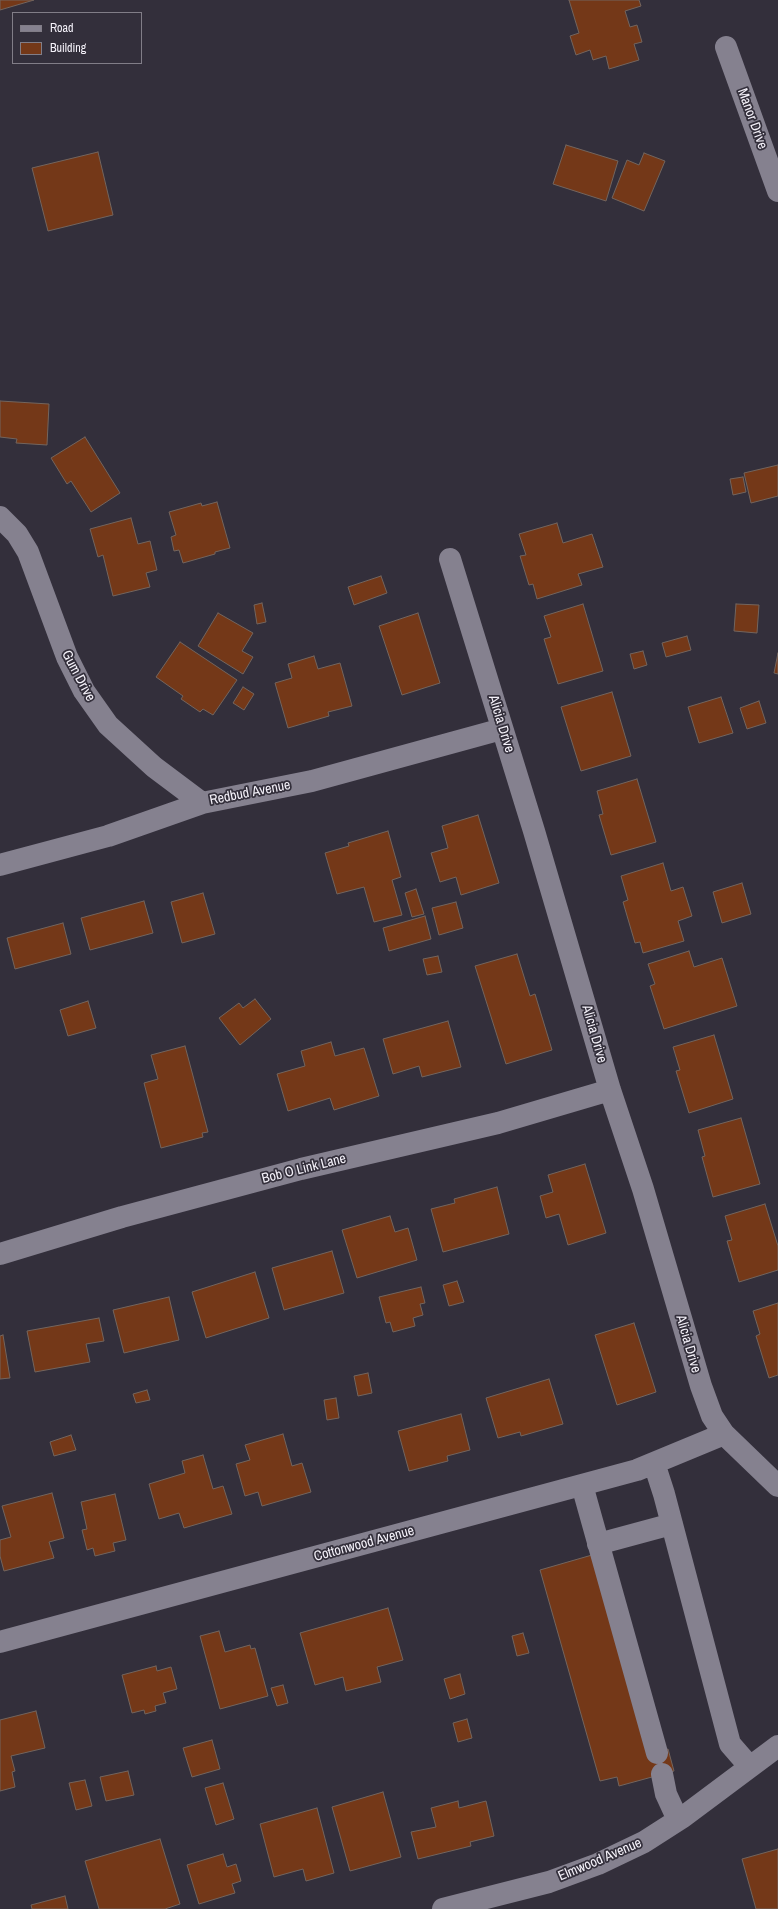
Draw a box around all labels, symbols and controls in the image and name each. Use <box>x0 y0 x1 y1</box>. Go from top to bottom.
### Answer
legend <box>12 12 142 64</box>
text: Road <box>50 20 74 36</box>
text: Building <box>50 40 86 56</box>
street label: Manor Drive <box>733 86 771 152</box>
street label: Gum Drive <box>58 648 98 704</box>
street label: Alicia Drive <box>484 693 518 755</box>
street label: Redbud Avenue <box>208 777 292 809</box>
street label: Alicia Drive <box>578 1003 610 1065</box>
street label: Bob O Link Lane <box>260 1150 348 1188</box>
street label: Alicia Drive <box>672 1313 704 1375</box>
street label: Cottonwood Avenue <box>312 1523 416 1565</box>
street label: Elmwood Avenue <box>556 1835 644 1885</box>

